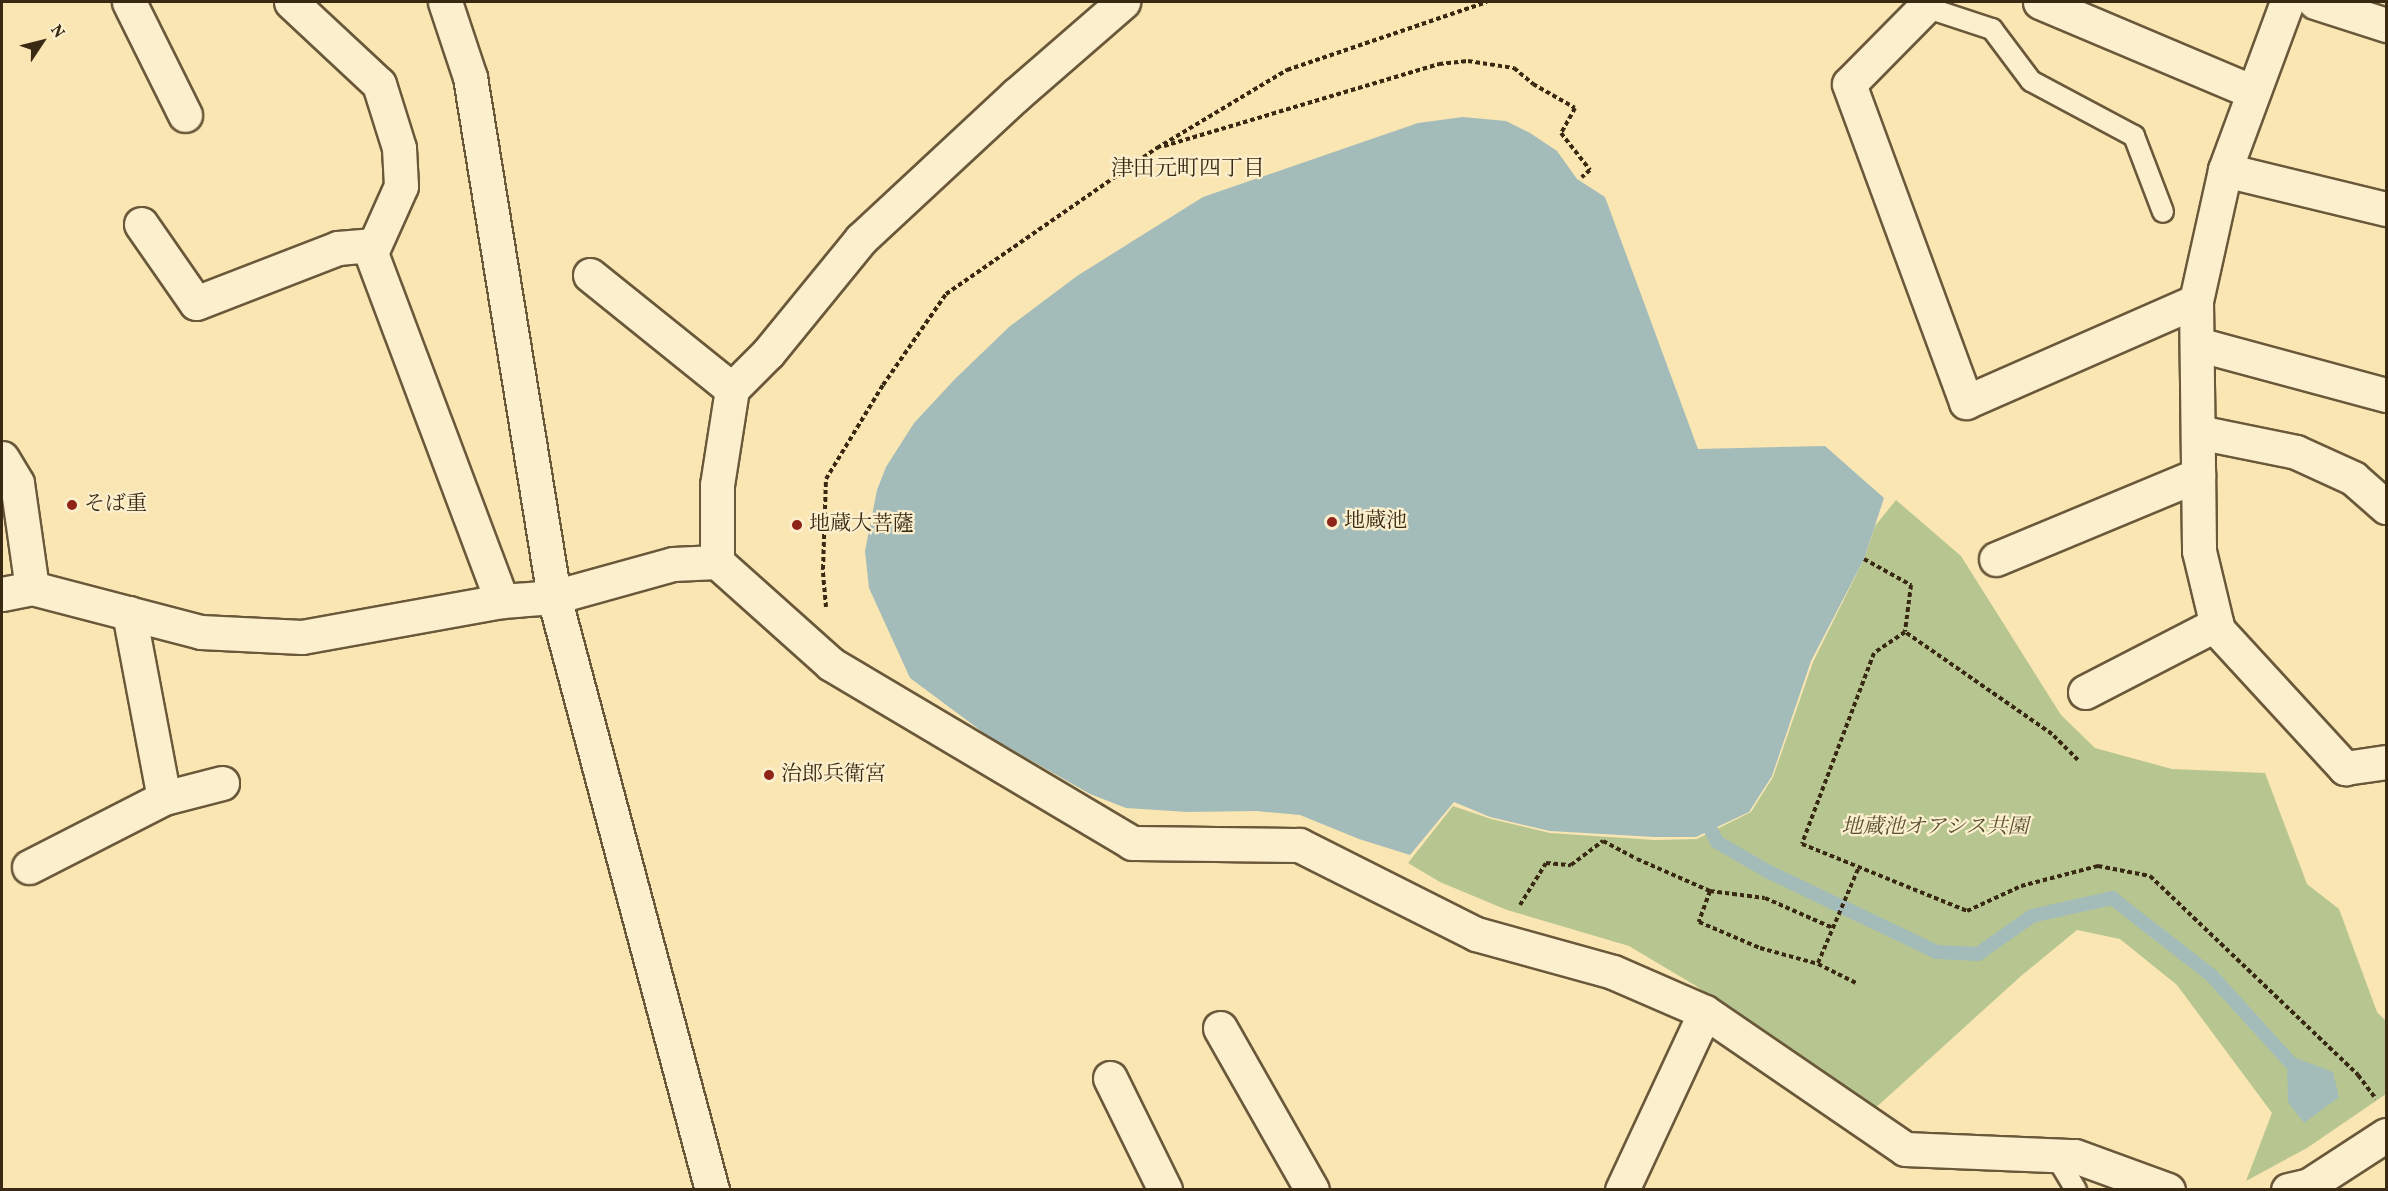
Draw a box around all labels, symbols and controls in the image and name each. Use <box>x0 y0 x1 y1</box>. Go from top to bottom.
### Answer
north arrow <box>12 12 72 72</box>
text: N <box>44 21 69 43</box>
district label: 津田元町四丁目 <box>1111 157 1265 183</box>
place label: そば重 <box>84 492 147 518</box>
marker: そば重 <box>65 498 79 512</box>
place label: 地蔵池 <box>1344 509 1407 535</box>
place label: 地蔵大菩薩 <box>809 512 914 538</box>
marker: 地蔵池 <box>1325 515 1339 529</box>
marker: 地蔵大菩薩 <box>790 518 804 532</box>
place label: 治郎兵衛宮 <box>781 762 886 788</box>
marker: 治郎兵衛宮 <box>762 768 776 782</box>
park label: 地蔵池オアシス共園 <box>1841 815 2029 841</box>

